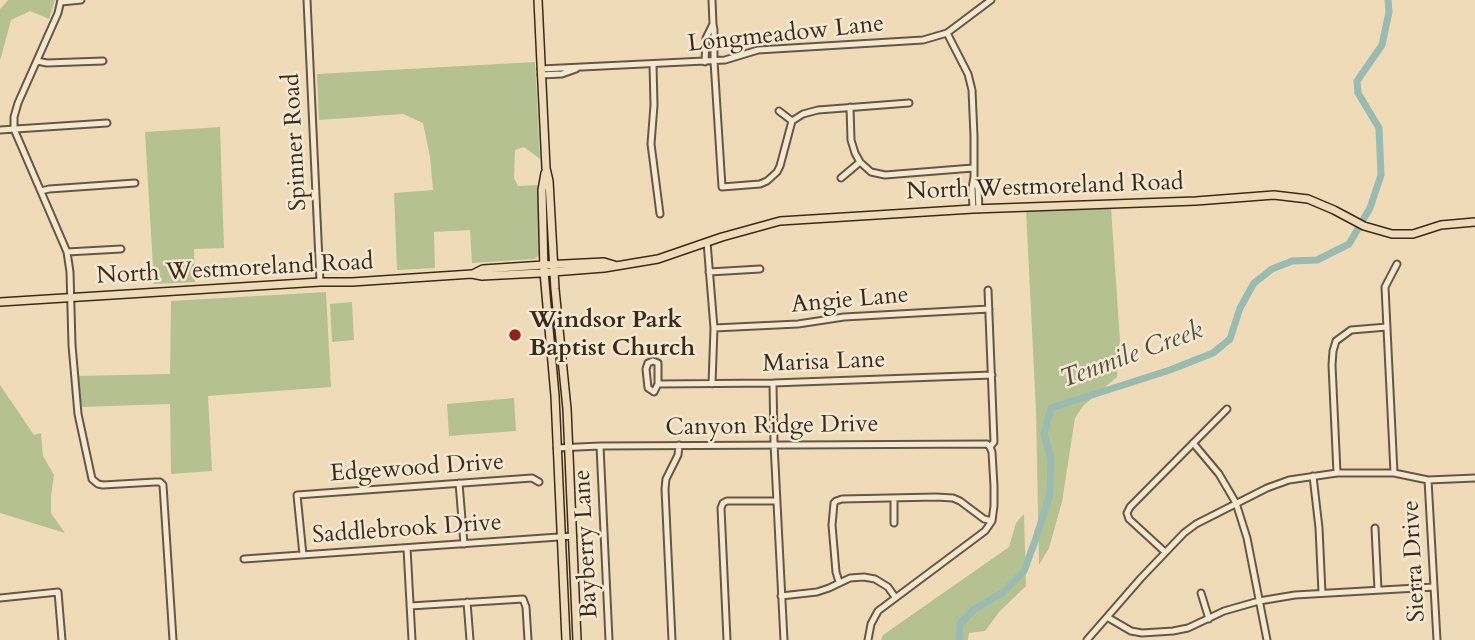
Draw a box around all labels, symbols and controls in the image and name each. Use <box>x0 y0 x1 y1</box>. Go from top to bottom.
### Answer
street label: Longmeadow Lane <box>687 10 885 60</box>
street label: Spinner Road <box>278 73 314 211</box>
street label: North Westmoreland Road <box>906 169 1184 207</box>
street label: North Westmoreland Road <box>96 248 374 292</box>
street label: Angie Lane <box>790 282 910 320</box>
place label: Windsor Park Baptist Church <box>529 307 695 363</box>
water label: Tenmile Creek <box>1057 316 1207 396</box>
marker: Windsor Park Baptist Church <box>507 327 523 343</box>
street label: Marisa Lane <box>762 346 886 380</box>
street label: Canyon Ridge Drive <box>665 411 879 443</box>
street label: Edgewood Drive <box>329 449 505 489</box>
street label: Bayberry Lane <box>569 469 605 619</box>
street label: Sierra Drive <box>1397 499 1433 623</box>
street label: Saddlebrook Drive <box>311 509 503 551</box>

